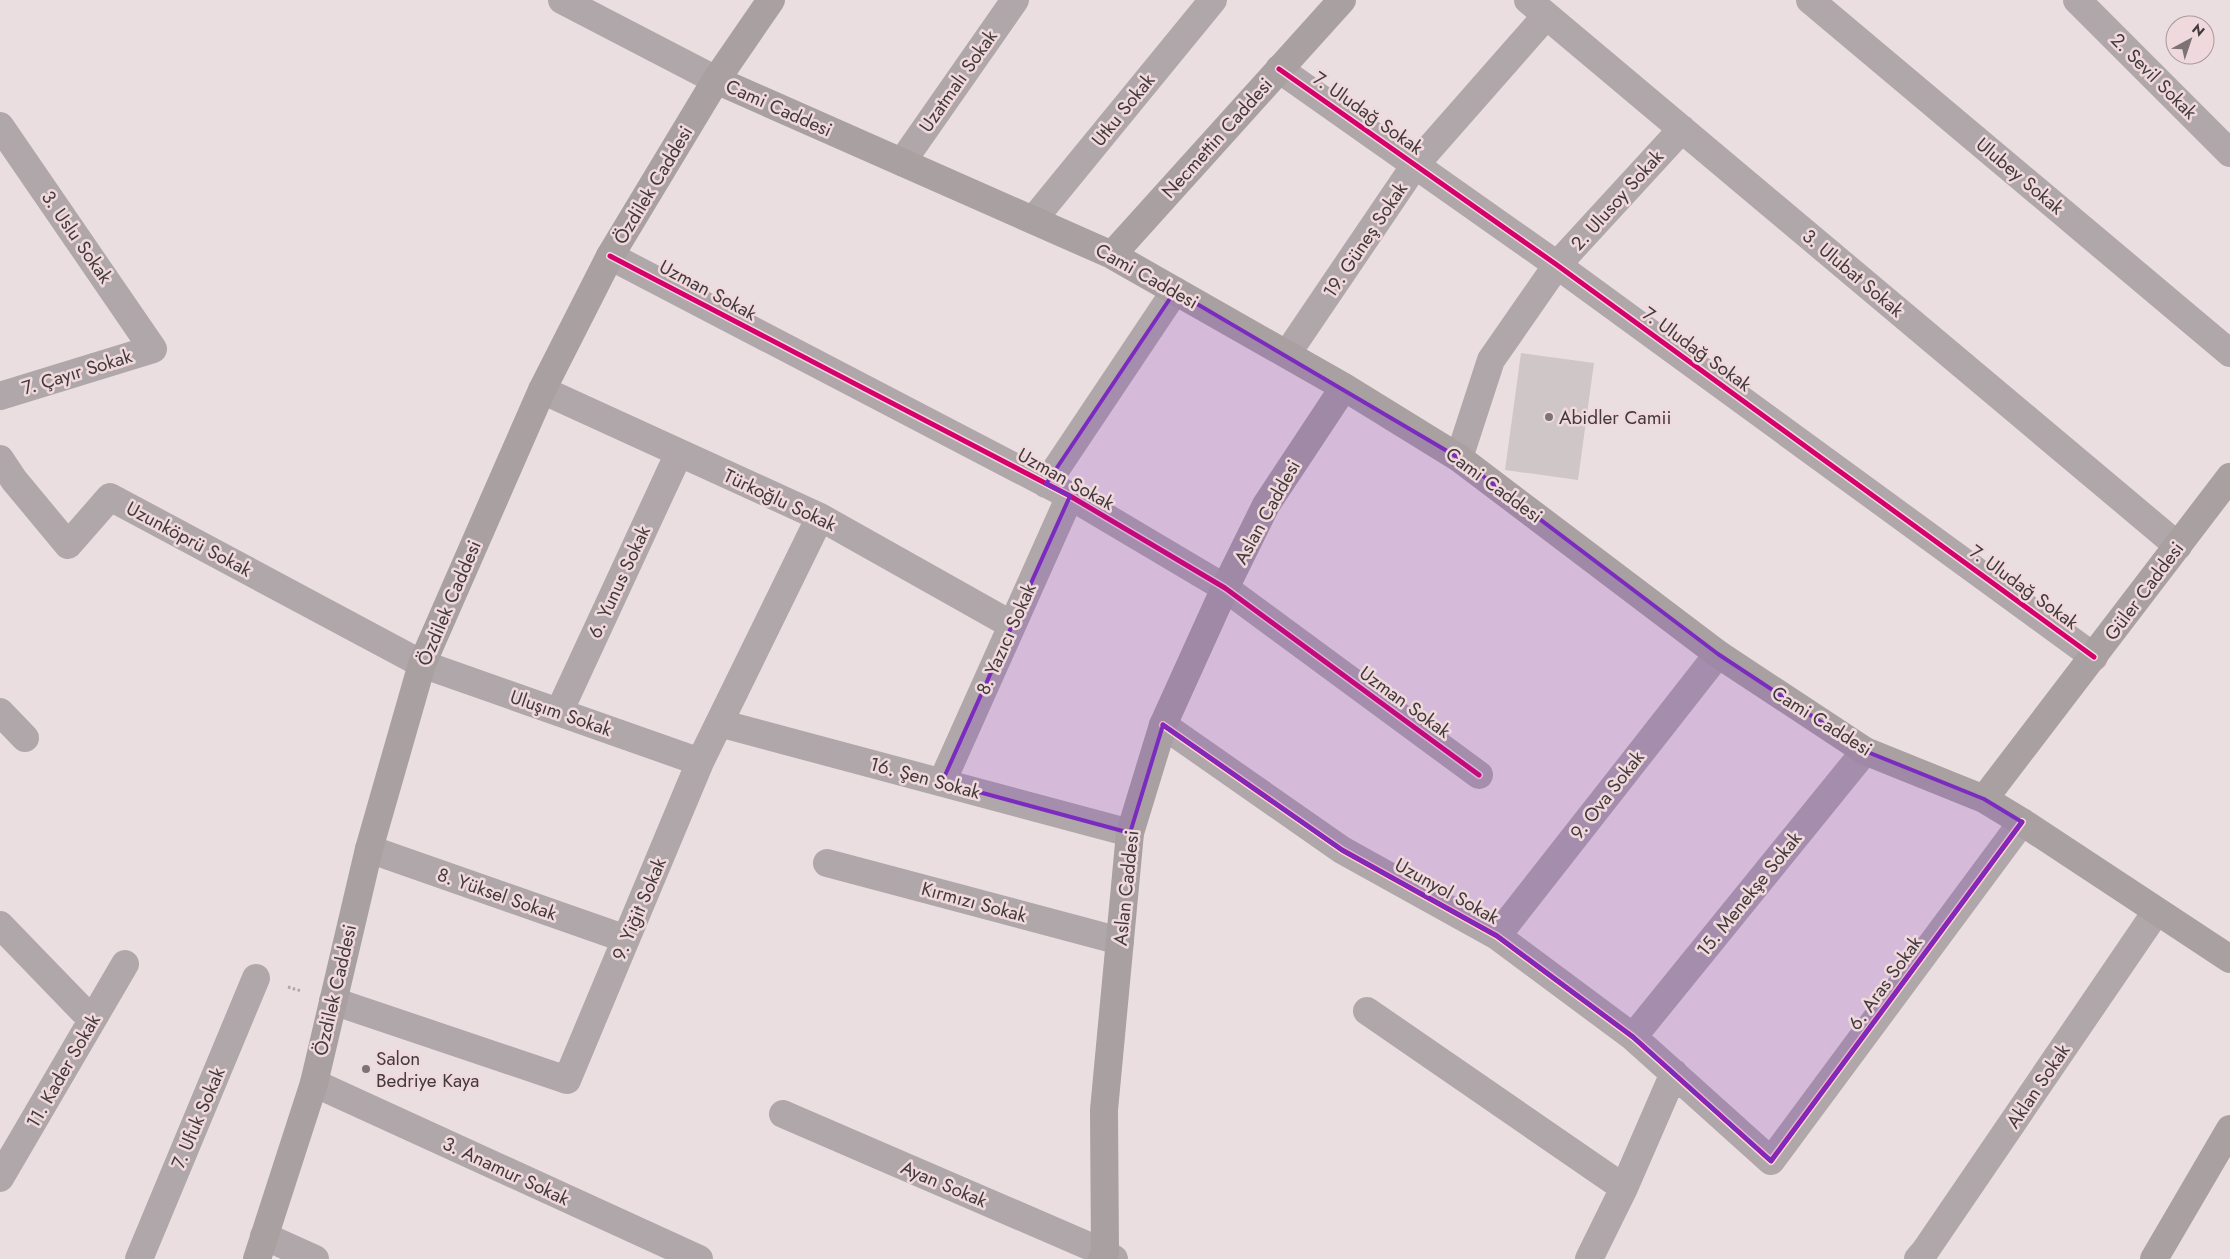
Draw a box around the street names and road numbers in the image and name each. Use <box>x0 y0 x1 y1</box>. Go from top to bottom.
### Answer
street label: Uzatmalı Sokak <box>913 24 1004 138</box>
street label: 2. Sevil Sokak <box>2105 27 2204 126</box>
street label: 7. Uludağ Sokak <box>1307 65 1429 161</box>
street label: Utku Sokak <box>1085 67 1161 152</box>
street label: Necmettin Caddesi <box>1155 72 1279 204</box>
street label: Cami Caddesi <box>722 73 836 143</box>
street label: Özdilek Caddesi <box>607 121 699 249</box>
street label: Ulubey Sokak <box>1970 131 2070 221</box>
street label: 2. Ulusoy Sokak <box>1565 143 1670 256</box>
street label: 19. Güneş Sokak <box>1316 176 1414 303</box>
street label: 3. Uslu Sokak <box>35 185 119 289</box>
street label: 3. Ulubat Sokak <box>1797 223 1910 324</box>
street label: Cami Caddesi <box>1091 237 1203 315</box>
street label: Uzman Sokak <box>654 253 762 327</box>
street label: 7. Uludağ Sokak <box>1637 300 1758 398</box>
street label: 7. Çayır Sokak <box>19 342 136 402</box>
street label: Uzman Sokak <box>1013 441 1120 517</box>
street label: Cami Caddesi <box>1440 441 1548 529</box>
street label: Aslan Caddesi <box>1227 455 1307 569</box>
street label: Türkoğlu Sokak <box>719 462 841 538</box>
street label: Uzunköprü Sokak <box>122 495 257 584</box>
street label: 6. Yunus Sokak <box>581 521 657 643</box>
street label: Özdilek Caddesi <box>410 536 488 670</box>
street label: Güler Caddesi <box>2098 536 2190 646</box>
street label: 7. Uludağ Sokak <box>1964 538 2085 636</box>
street label: 8. Yazıcı Sokak <box>969 578 1043 699</box>
street label: Uzman Sokak <box>1354 660 1457 745</box>
street label: Cami Caddesi <box>1767 679 1877 763</box>
street label: Uluşım Sokak <box>506 683 616 743</box>
street label: 9. Ova Sokak <box>1564 744 1651 845</box>
street label: 16. Şen Sokak <box>867 750 984 806</box>
street label: 15. Menekşe Sokak <box>1690 825 1808 962</box>
street label: Aslan Caddesi <box>1107 829 1145 947</box>
street label: Uzunyol Sokak <box>1390 851 1505 931</box>
street label: 9. Yiğit Sokak <box>605 853 673 965</box>
street label: 8. Yüksel Sokak <box>434 861 561 927</box>
street label: Kırmızı Sokak <box>918 875 1030 929</box>
street label: Özdilek Caddesi <box>307 922 363 1058</box>
street label: 6. Aras Sokak <box>1842 930 1929 1036</box>
street label: 11. Kader Sokak <box>19 1008 107 1133</box>
street label: Aklan Sokak <box>2000 1038 2077 1134</box>
street label: 7. Ufuk Sokak <box>165 1063 232 1173</box>
street label: 3. Anamur Sokak <box>438 1130 574 1212</box>
street label: Ayan Sokak <box>897 1154 992 1215</box>

